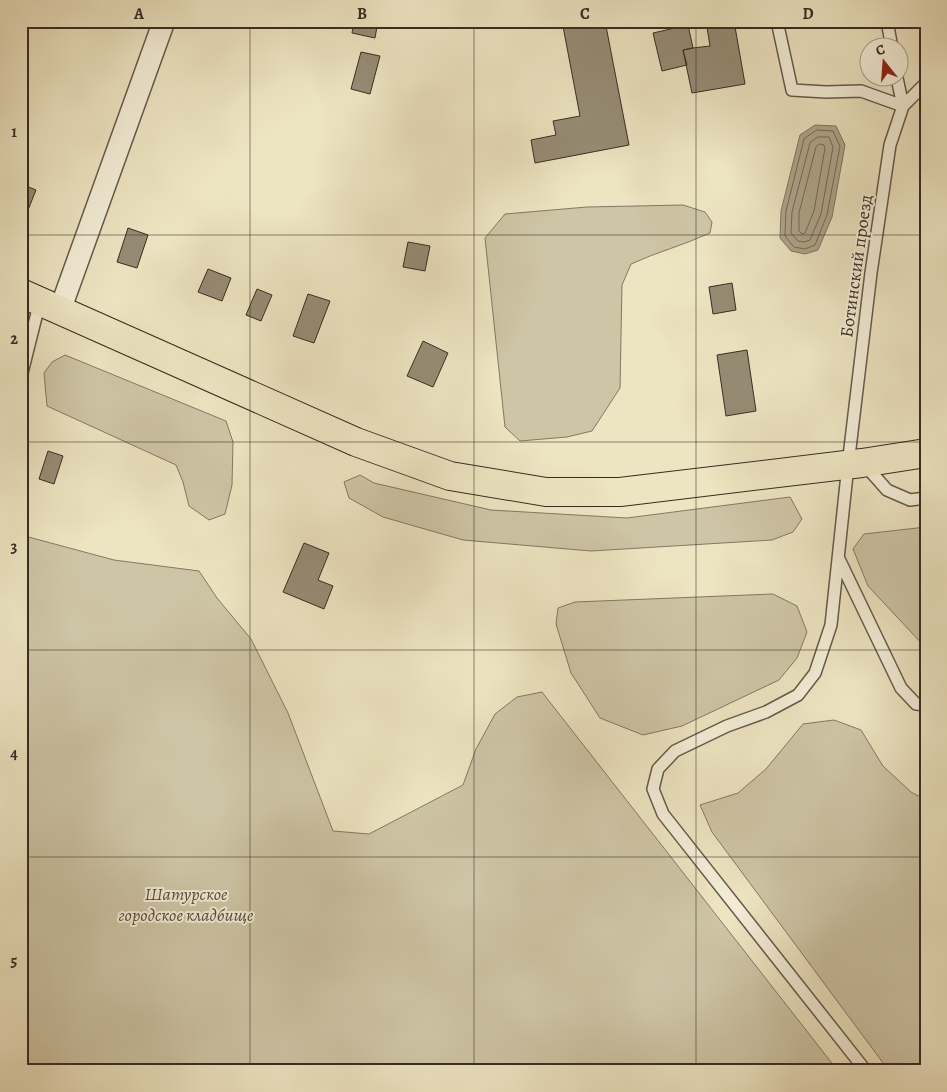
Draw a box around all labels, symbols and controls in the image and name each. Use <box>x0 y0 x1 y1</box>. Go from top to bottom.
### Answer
text: A <box>133 3 145 25</box>
text: B <box>357 3 367 25</box>
text: C <box>580 3 590 25</box>
text: D <box>802 3 814 25</box>
north arrow <box>860 38 910 88</box>
text: С <box>873 40 888 60</box>
text: 1 <box>11 121 17 143</box>
street label: Ботинский проезд <box>834 193 878 339</box>
text: 2 <box>10 328 18 350</box>
text: 3 <box>11 536 18 558</box>
text: 4 <box>10 743 18 765</box>
park label: Шатурское городское кладбище <box>119 882 254 927</box>
text: 5 <box>11 950 18 972</box>

